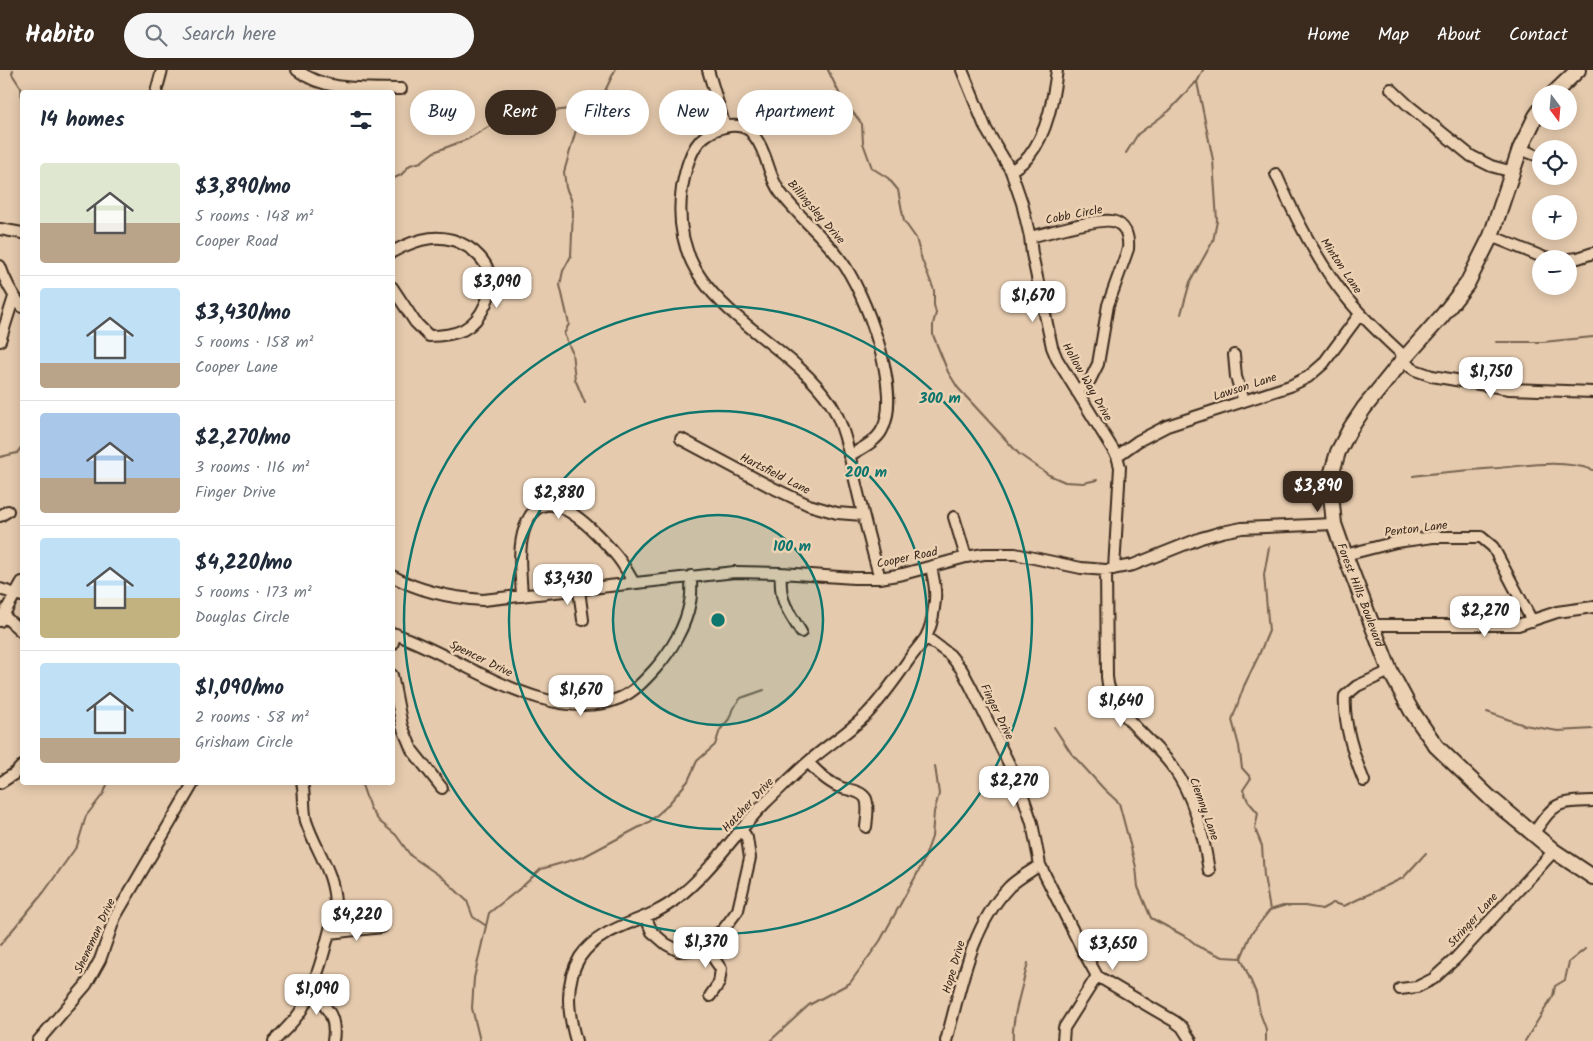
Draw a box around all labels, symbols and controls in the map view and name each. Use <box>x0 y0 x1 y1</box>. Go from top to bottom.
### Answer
search box <box>124 13 474 58</box>
text: Habito <box>25 16 94 55</box>
text: Search here <box>182 20 276 50</box>
icon: search <box>142 21 170 49</box>
text: Home <box>1307 21 1350 50</box>
text: Map <box>1378 21 1409 50</box>
text: About <box>1437 21 1481 50</box>
text: Contact <box>1509 21 1568 50</box>
north arrow <box>1532 85 1578 130</box>
map controls <box>1532 85 1577 295</box>
chip: Buy <box>410 90 475 135</box>
chip: Rent <box>485 90 556 135</box>
chip: Filters <box>566 90 649 135</box>
chip: New <box>659 90 727 135</box>
chip: Apartment <box>737 90 853 135</box>
text: 14 homes <box>40 104 125 137</box>
icon: filters <box>347 106 375 134</box>
button: locate <box>1532 140 1577 185</box>
text: $3,890/mo <box>195 171 291 204</box>
street label: Billingsley Drive <box>783 175 850 249</box>
icon: home <box>80 183 140 243</box>
button: + <box>1532 195 1577 240</box>
street label: Cobb Circle <box>1044 200 1105 230</box>
text: 5 rooms · 148 m² <box>195 204 314 229</box>
text: Cooper Road <box>195 229 278 254</box>
street label: Minton Lane <box>1315 234 1367 298</box>
button: − <box>1532 250 1577 295</box>
pin: $3,090 <box>456 266 538 309</box>
text: $3,090 <box>474 270 520 295</box>
pin: $1,670 <box>992 280 1074 323</box>
text: $1,670 <box>1012 284 1054 309</box>
text: $3,430/mo <box>195 297 291 330</box>
icon: home <box>80 308 140 368</box>
text: 5 rooms · 158 m² <box>195 330 313 355</box>
street label: Hollow Way Drive <box>1057 339 1118 425</box>
text: Cooper Lane <box>195 355 278 380</box>
pin: $1,750 <box>1450 356 1532 399</box>
text: $1,750 <box>1470 360 1512 385</box>
street label: Lawson Lane <box>1211 368 1280 406</box>
text: 300 m <box>918 387 961 411</box>
text: $2,270/mo <box>195 422 291 455</box>
icon: home <box>80 433 140 493</box>
street label: Hartsfield Lane <box>736 448 814 500</box>
text: 3 rooms · 116 m² <box>195 455 310 480</box>
text: 200 m <box>845 461 887 485</box>
pin: $3,890 <box>1277 470 1359 513</box>
text: $3,890 <box>1294 474 1342 499</box>
pin: $2,880 <box>518 478 600 520</box>
text: Finger Drive <box>195 480 276 505</box>
text: $2,880 <box>534 481 584 506</box>
street label: Penton Lane <box>1383 516 1449 542</box>
text: 100 m <box>773 535 811 559</box>
street label: Forest Hills Boulevard <box>1332 540 1390 651</box>
street label: Cooper Road <box>875 542 940 574</box>
text: $4,220/mo <box>195 547 292 580</box>
icon: home <box>80 558 140 618</box>
pin: $3,430 <box>527 564 609 606</box>
text: $3,430 <box>544 567 592 592</box>
text: 5 rooms · 173 m² <box>195 580 312 605</box>
pin: $2,270 <box>1444 596 1526 638</box>
text: $2,270 <box>1461 599 1509 624</box>
text: Douglas Circle <box>195 605 289 630</box>
centre of rings <box>709 611 727 629</box>
street label: Spencer Drive <box>446 635 516 683</box>
text: $1,090/mo <box>195 672 284 705</box>
pin: $1,670 <box>540 674 622 717</box>
text: $1,670 <box>560 678 602 703</box>
street label: Finger Drive <box>975 681 1019 744</box>
icon: home <box>80 683 140 743</box>
pin: $1,640 <box>1080 686 1162 728</box>
text: $1,640 <box>1099 689 1143 714</box>
text: 2 rooms · 58 m² <box>195 705 309 730</box>
text: Grisham Circle <box>195 730 293 755</box>
pin: $2,270 <box>973 766 1055 808</box>
text: $2,270 <box>990 769 1038 794</box>
street label: Hatcher Drive <box>717 773 779 837</box>
street label: Ciemny Lane <box>1184 775 1224 844</box>
street label: Stringer Lane <box>1443 888 1503 952</box>
street label: Sheneman Drive <box>69 895 121 977</box>
pin: $4,220 <box>316 900 398 942</box>
text: $4,220 <box>332 903 382 928</box>
pin: $1,370 <box>665 926 747 969</box>
pin: $3,650 <box>1072 928 1154 971</box>
text: $1,370 <box>684 930 728 955</box>
text: $3,650 <box>1089 932 1137 957</box>
street label: Hope Drive <box>937 938 971 996</box>
pin: $1,090 <box>276 974 358 1016</box>
text: $1,090 <box>295 977 339 1002</box>

